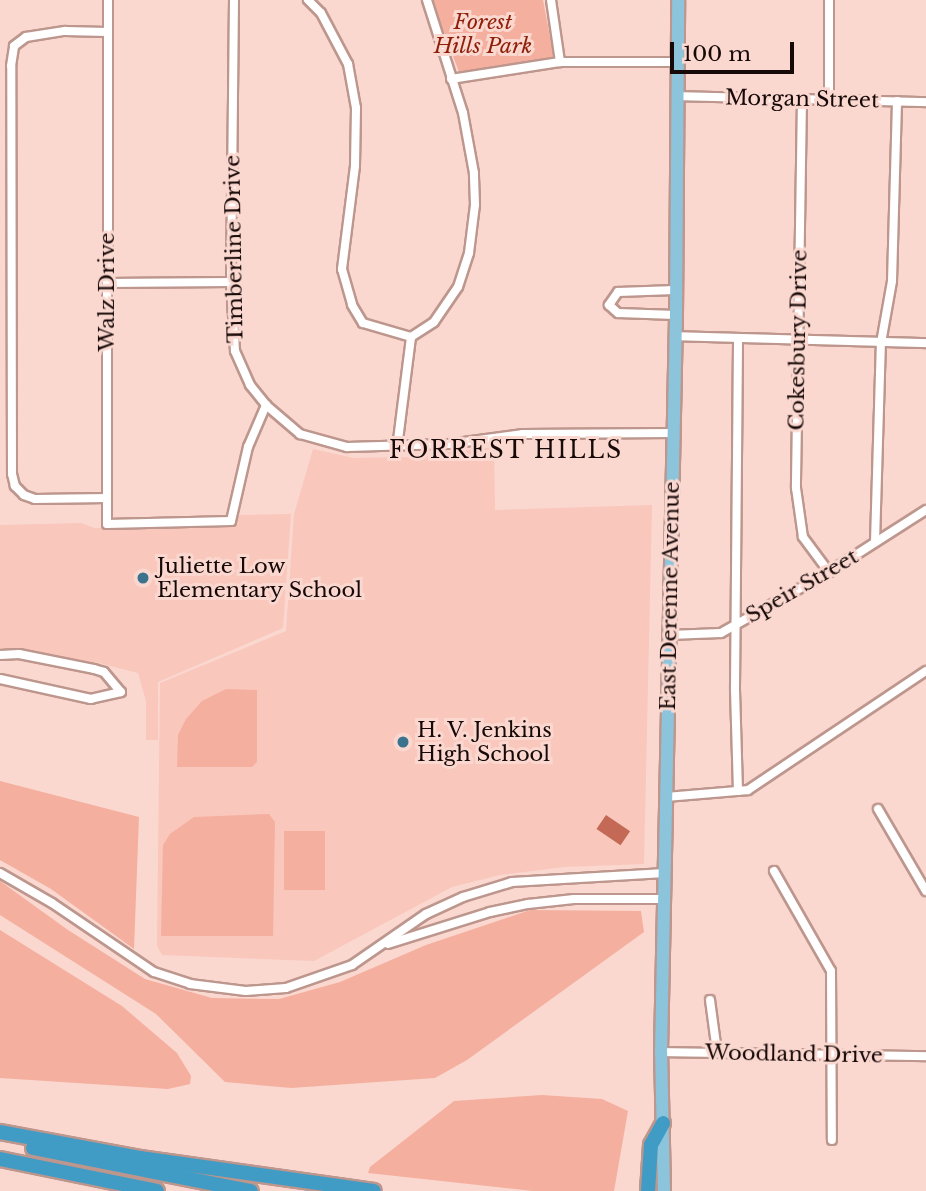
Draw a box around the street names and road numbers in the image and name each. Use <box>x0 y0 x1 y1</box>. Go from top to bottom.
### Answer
street label: Morgan Street <box>725 85 879 113</box>
street label: Timberline Drive <box>220 155 248 343</box>
street label: Walz Drive <box>94 232 120 352</box>
street label: Cokesbury Drive <box>784 249 812 431</box>
street label: East Derenne Avenue <box>655 481 685 711</box>
street label: Speir Street <box>741 544 863 628</box>
street label: Woodland Drive <box>705 1040 883 1068</box>

